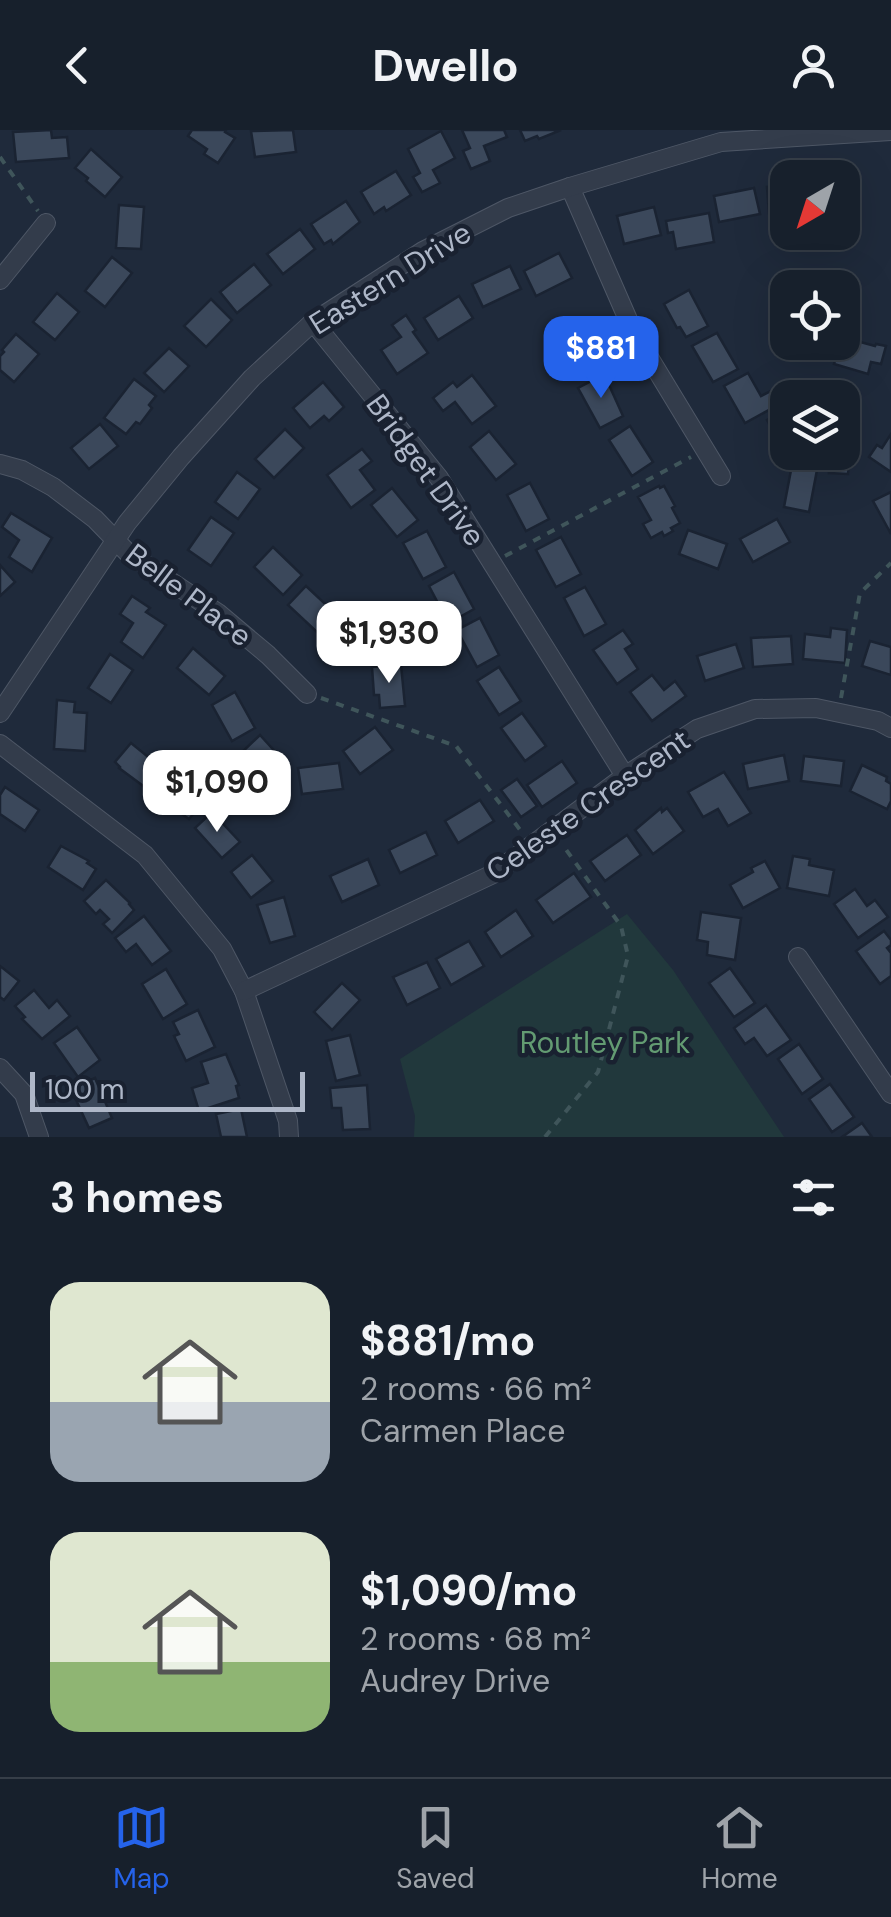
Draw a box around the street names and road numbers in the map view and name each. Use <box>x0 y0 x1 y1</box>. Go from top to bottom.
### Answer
street label: Eastern Drive <box>302 213 478 343</box>
street label: Bridget Drive <box>358 386 494 554</box>
street label: Belle Place <box>118 535 260 655</box>
street label: Celeste Crescent <box>478 720 698 890</box>

